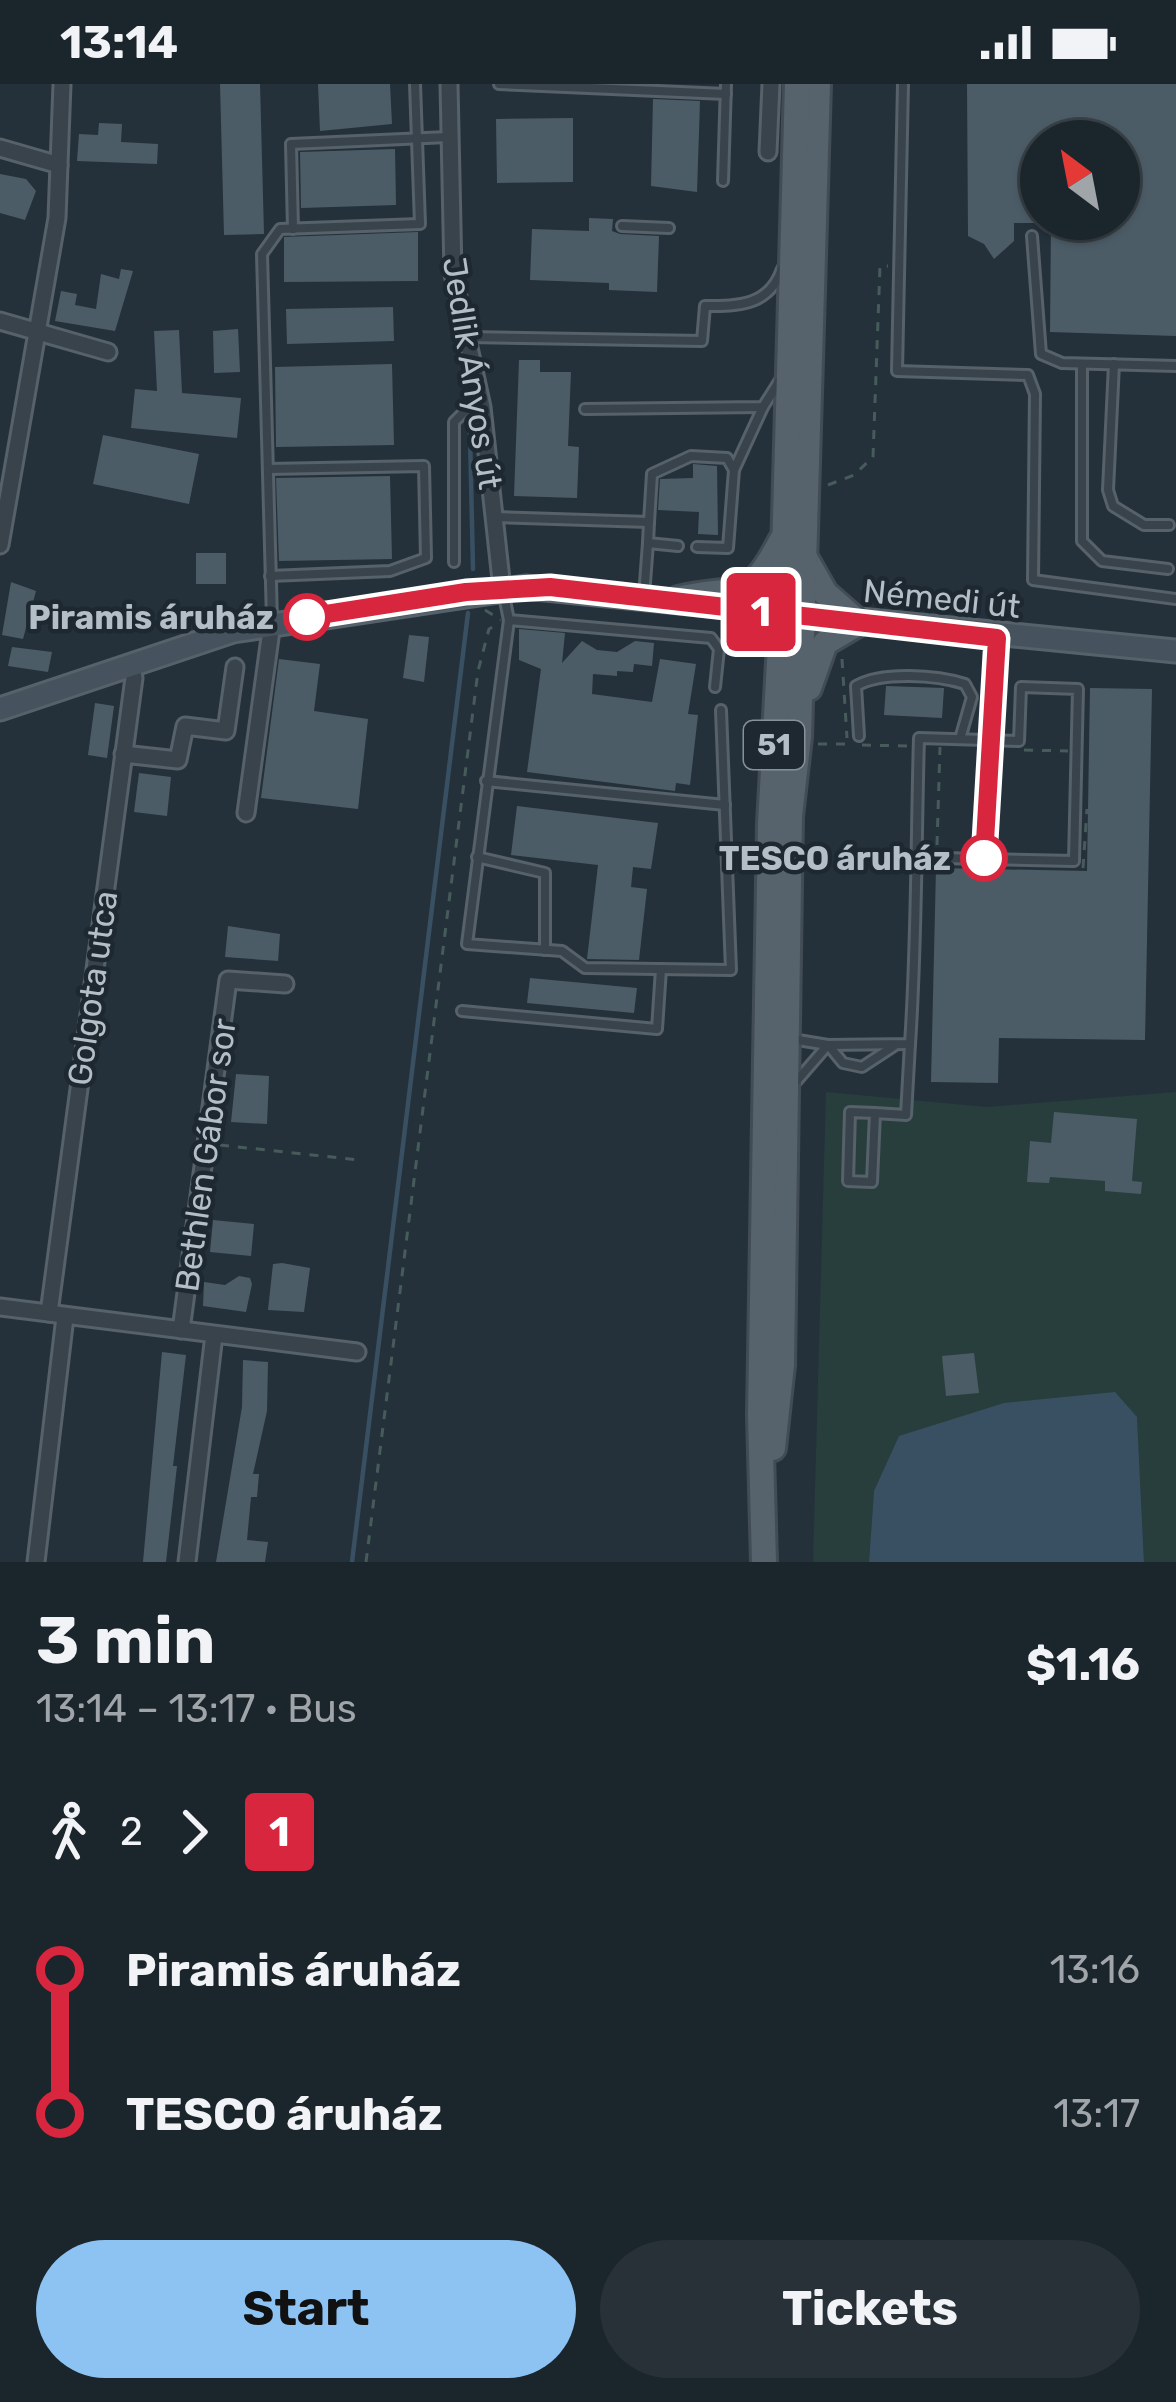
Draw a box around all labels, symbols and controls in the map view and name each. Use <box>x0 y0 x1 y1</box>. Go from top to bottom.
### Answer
text: 13:14 <box>60 16 178 69</box>
north arrow <box>1020 120 1140 240</box>
map controls <box>1020 120 1140 240</box>
street label: Jedlik Ányos út <box>435 254 510 492</box>
street label: Némedi út <box>861 571 1022 626</box>
line badge: 1 <box>722 573 800 651</box>
text: 1 <box>751 587 771 637</box>
marker: Piramis áruház <box>285 595 329 639</box>
place label: Piramis áruház <box>28 598 274 637</box>
road number: 51 <box>744 721 804 769</box>
marker: TESCO áruház <box>962 836 1006 880</box>
place label: TESCO áruház <box>719 839 951 878</box>
street label: Golgota utca <box>60 888 125 1088</box>
street label: Bethlen Gábor sor <box>167 1016 244 1294</box>
text: 3 min <box>36 1601 215 1680</box>
text: $1.16 <box>1026 1638 1140 1691</box>
text: 13:14 – 13:17 · Bus <box>36 1686 357 1732</box>
icon: walk <box>36 1799 102 1865</box>
icon: forward <box>161 1799 227 1865</box>
text: 1 <box>269 1807 290 1857</box>
text: 2 <box>120 1809 143 1855</box>
text: Piramis áruház <box>126 1944 461 1997</box>
text: 13:16 <box>1050 1947 1140 1993</box>
text: TESCO áruház <box>126 2088 443 2141</box>
text: 13:17 <box>1053 2091 1140 2137</box>
button: Start <box>36 2240 576 2378</box>
button: Tickets <box>600 2240 1140 2378</box>

